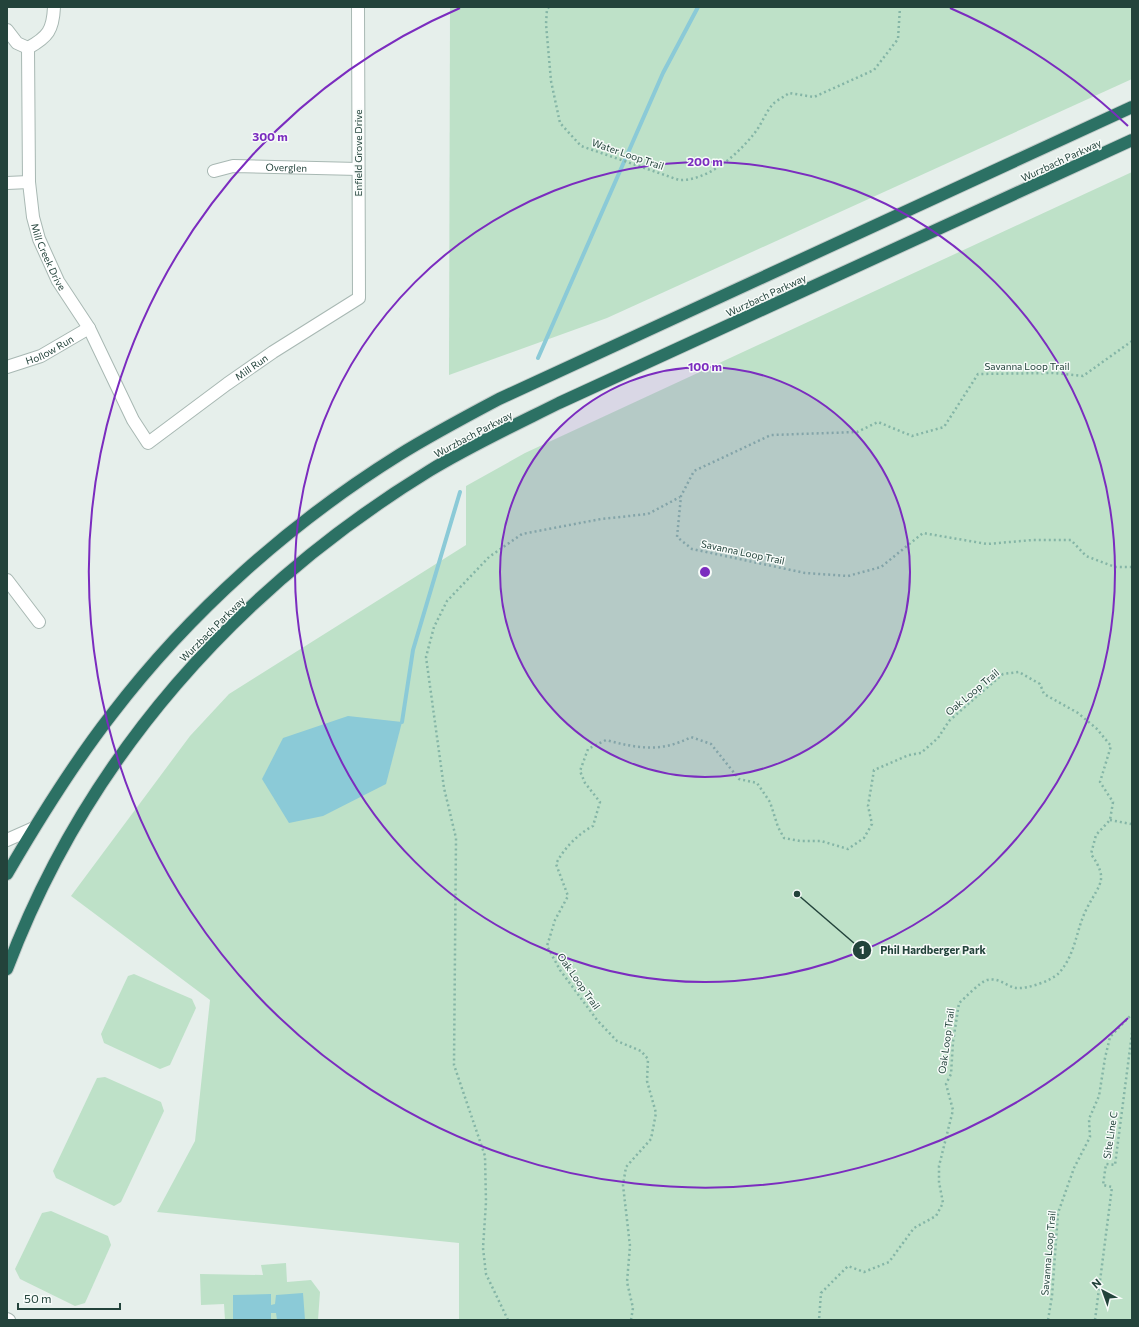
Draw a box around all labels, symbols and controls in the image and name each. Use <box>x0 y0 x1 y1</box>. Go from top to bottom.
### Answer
street label: Enfield Grove Drive <box>352 110 364 196</box>
text: 300 m <box>252 129 288 143</box>
street label: Water Loop Trail <box>590 136 666 172</box>
street label: Wurzbach Parkway <box>1019 136 1103 184</box>
text: 200 m <box>687 154 723 168</box>
street label: Overglen <box>266 161 307 174</box>
street label: Mill Creek Drive <box>29 222 68 293</box>
street label: Wurzbach Parkway <box>724 271 808 319</box>
street label: Hollow Run <box>24 332 75 367</box>
street label: Mill Run <box>233 352 270 383</box>
text: 100 m <box>688 359 722 373</box>
street label: Savanna Loop Trail <box>984 360 1070 372</box>
street label: Wurzbach Parkway <box>432 408 514 460</box>
street label: Savanna Loop Trail <box>700 537 786 567</box>
centre of rings <box>698 565 712 579</box>
street label: Wurzbach Parkway <box>177 594 247 664</box>
street label: Oak Loop Trail <box>943 666 1001 718</box>
callout: Phil Hardberger Park <box>852 939 994 962</box>
text: 1 <box>859 942 865 956</box>
text: Phil Hardberger Park <box>880 943 986 956</box>
street label: Oak Loop Trail <box>555 951 603 1011</box>
street label: Oak Loop Trail <box>935 1007 957 1075</box>
street label: Site Line C <box>1100 1110 1120 1160</box>
street label: Savanna Loop Trail <box>1038 1210 1058 1296</box>
north arrow <box>1083 1271 1123 1311</box>
text: N <box>1089 1275 1103 1291</box>
scale bar <box>18 1285 120 1311</box>
text: 50 m <box>24 1291 52 1305</box>

